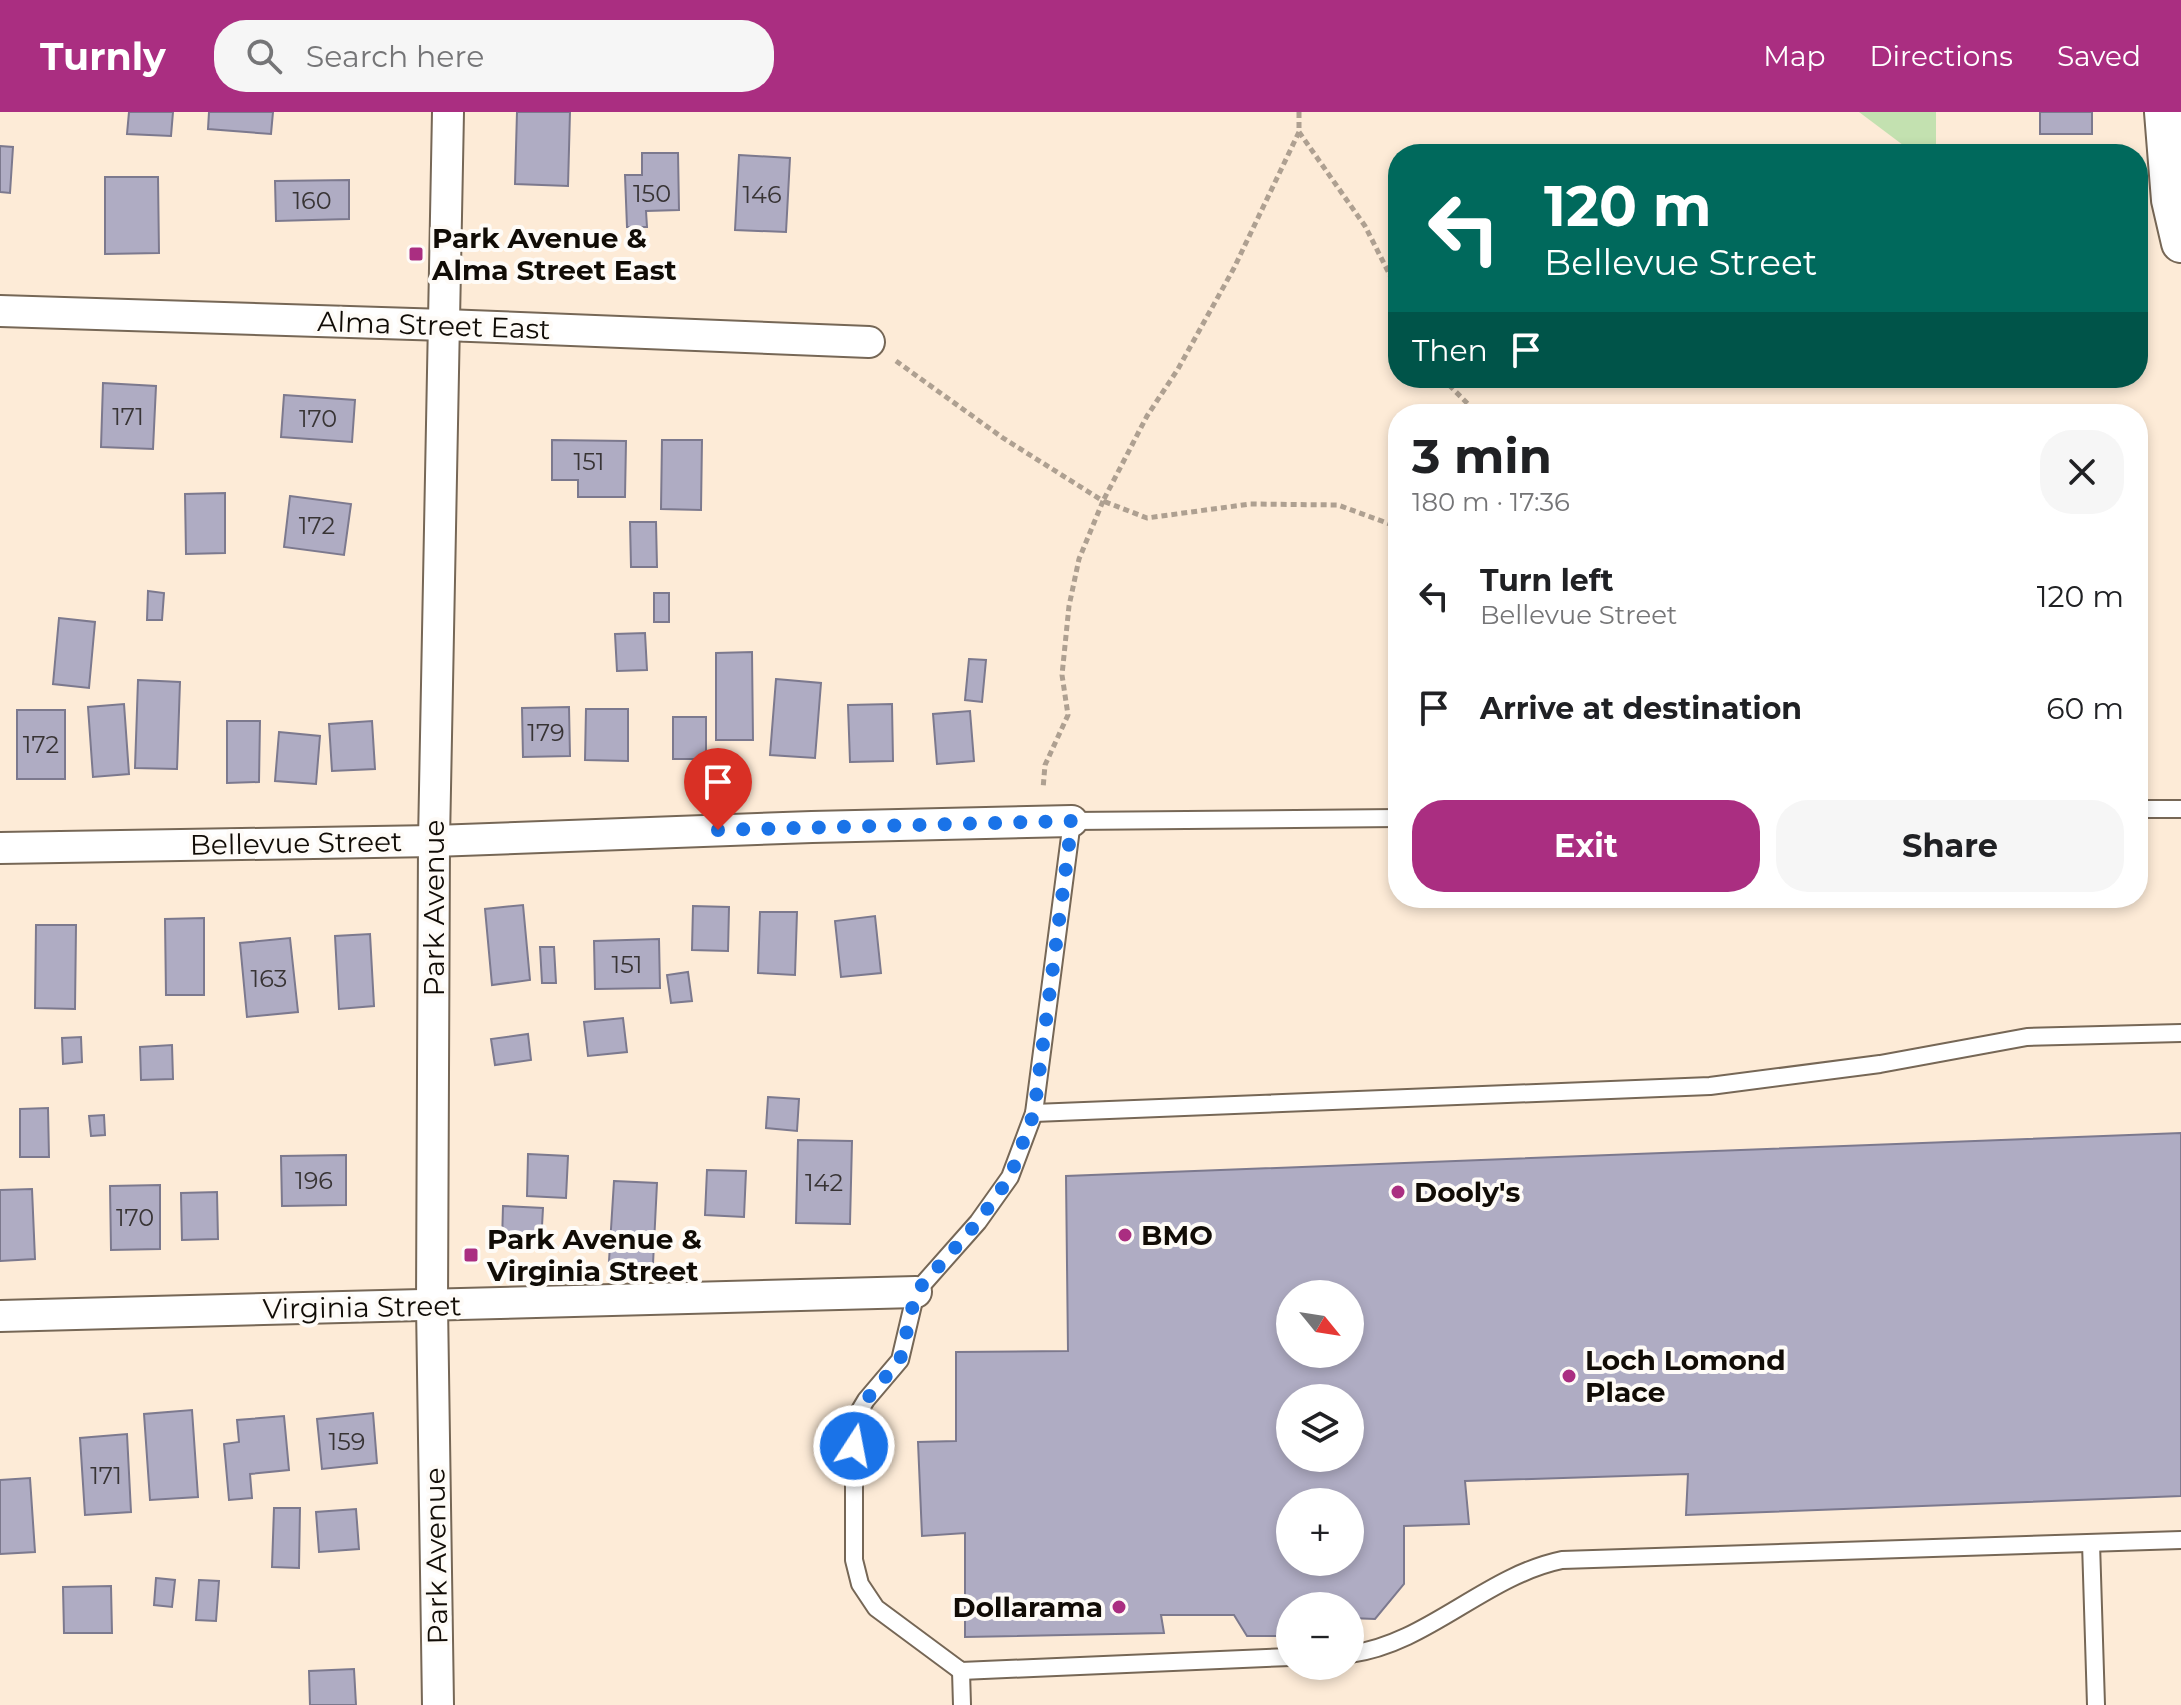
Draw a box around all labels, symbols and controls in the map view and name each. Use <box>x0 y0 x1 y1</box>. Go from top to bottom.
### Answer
search box <box>214 20 774 92</box>
text: Turnly <box>40 33 166 80</box>
icon: search <box>242 34 286 78</box>
text: Search here <box>306 38 484 75</box>
text: Map <box>1763 39 1825 73</box>
text: Directions <box>1869 39 2013 73</box>
text: Saved <box>2057 39 2141 73</box>
text: 120 m <box>1544 172 1712 240</box>
icon: left <box>1412 176 1516 280</box>
house number: 150 <box>633 179 671 208</box>
house number: 146 <box>742 180 782 209</box>
house number: 160 <box>292 186 332 215</box>
place label: Park Avenue & Alma Street East <box>431 221 677 287</box>
text: Bellevue Street <box>1544 240 1817 284</box>
marker: Park Avenue & Alma Street East <box>407 245 425 263</box>
street label: Alma Street East <box>317 304 551 346</box>
icon: arrive <box>1504 328 1548 372</box>
text: Then <box>1412 332 1488 369</box>
house number: 171 <box>112 402 144 431</box>
house number: 170 <box>299 404 337 433</box>
text: 3 min <box>1412 427 1552 485</box>
button: close <box>2040 430 2124 514</box>
house number: 151 <box>574 447 604 476</box>
text: 180 m · 17:36 <box>1412 486 1570 518</box>
house number: 172 <box>299 511 335 540</box>
text: Turn left <box>1480 562 1613 599</box>
icon: left <box>1412 574 1456 618</box>
text: 120 m <box>2037 578 2124 615</box>
text: Bellevue Street <box>1480 599 1677 631</box>
icon: arrive <box>1412 686 1456 730</box>
text: Arrive at destination <box>1480 690 1802 727</box>
text: 60 m <box>2046 690 2124 727</box>
house number: 179 <box>527 718 565 747</box>
house number: 172 <box>23 730 59 759</box>
pin <box>684 748 752 830</box>
icon: arrive <box>696 760 740 804</box>
button: Exit <box>1412 800 1760 892</box>
button: Share <box>1776 800 2124 892</box>
street label: Park Avenue <box>417 820 451 996</box>
street label: Bellevue Street <box>189 824 403 862</box>
house number: 151 <box>612 950 642 979</box>
house number: 163 <box>251 964 287 993</box>
house number: 196 <box>295 1166 333 1195</box>
house number: 142 <box>805 1168 843 1197</box>
place label: Dooly's <box>1414 1175 1520 1209</box>
marker: Dooly's <box>1389 1183 1407 1201</box>
house number: 170 <box>116 1203 154 1232</box>
place label: BMO <box>1141 1218 1213 1252</box>
place label: Park Avenue & Virginia Street <box>486 1222 702 1288</box>
marker: BMO <box>1116 1226 1134 1244</box>
marker: Park Avenue & Virginia Street <box>462 1246 480 1264</box>
north arrow <box>1276 1280 1364 1368</box>
map controls <box>1276 1280 1364 1680</box>
street label: Virginia Street <box>262 1288 462 1326</box>
place label: Loch Lomond Place <box>1585 1343 1786 1409</box>
marker: Loch Lomond Place <box>1560 1367 1578 1385</box>
button: layers <box>1276 1384 1364 1472</box>
position arrow <box>812 1404 896 1488</box>
house number: 159 <box>329 1427 365 1456</box>
house number: 171 <box>90 1461 122 1490</box>
street label: Park Avenue <box>417 1467 455 1645</box>
button: + <box>1276 1488 1364 1576</box>
place label: Dollarama <box>953 1590 1103 1624</box>
button: − <box>1276 1592 1364 1680</box>
marker: Dollarama <box>1110 1598 1128 1616</box>

